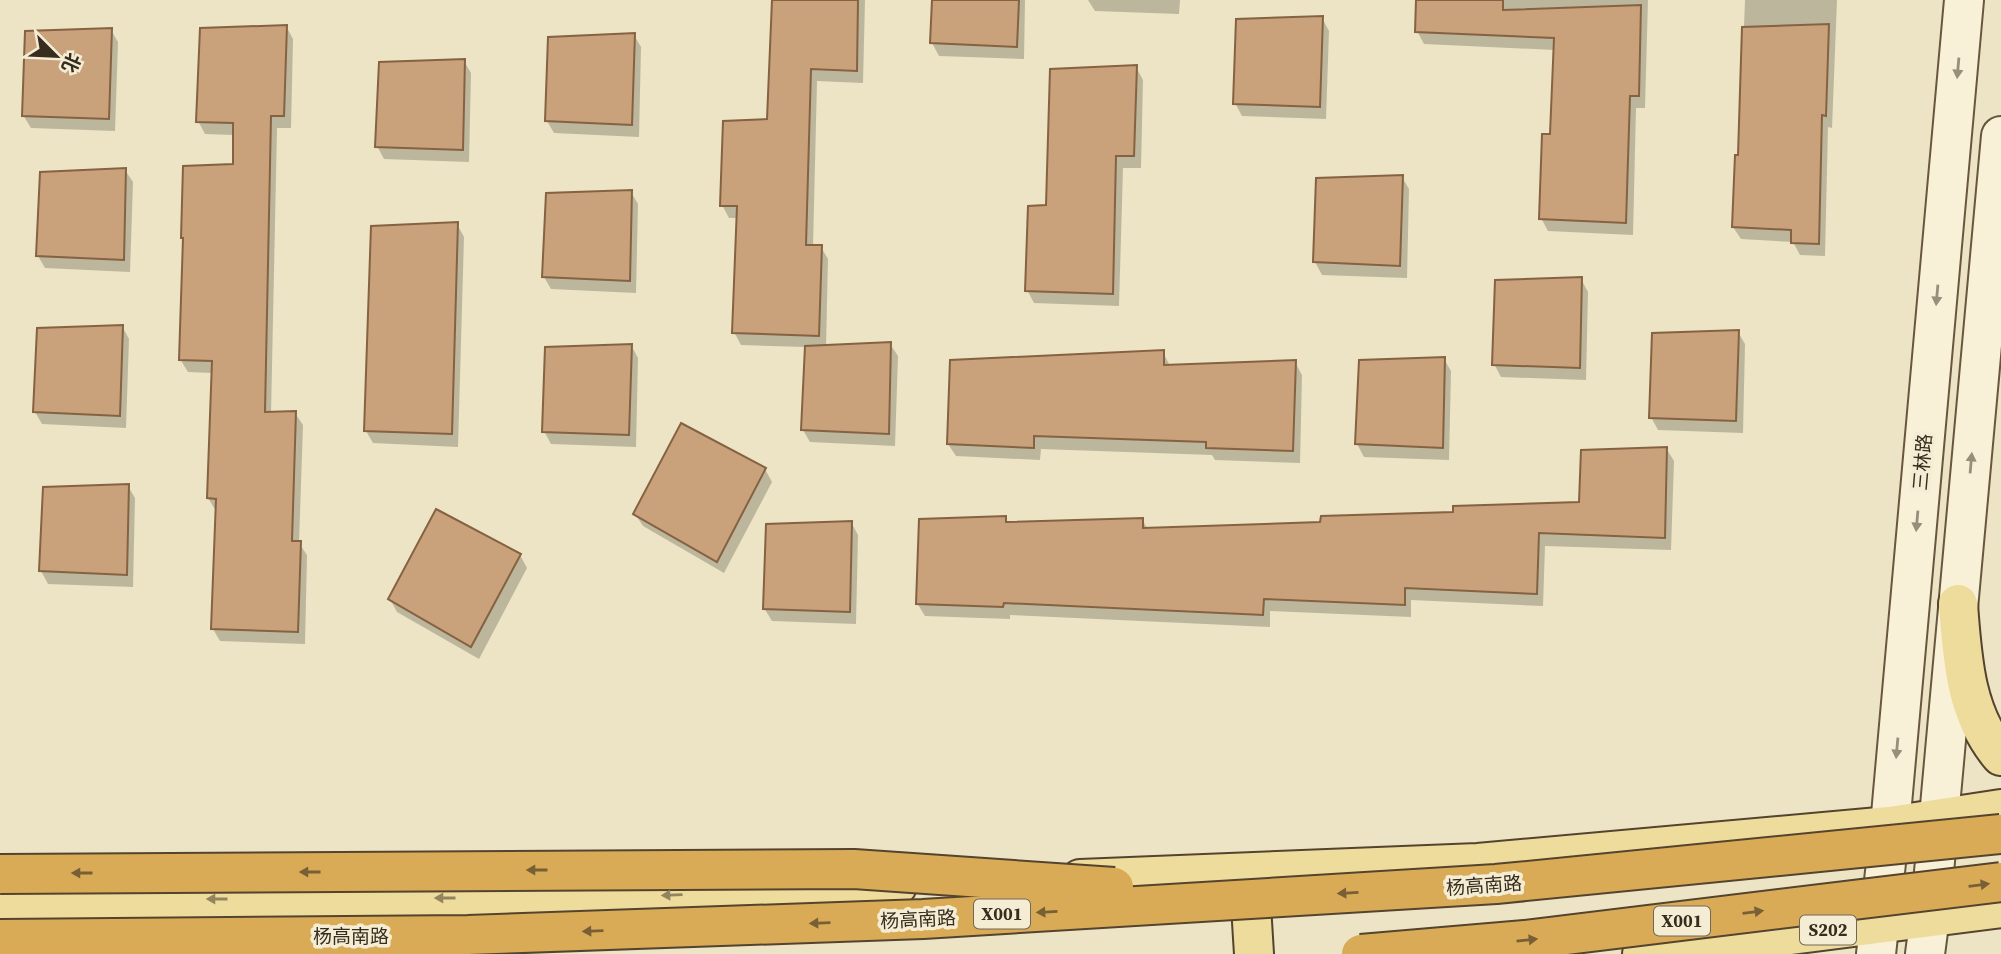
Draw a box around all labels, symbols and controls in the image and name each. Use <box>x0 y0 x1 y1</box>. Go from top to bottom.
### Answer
north arrow <box>21 21 91 91</box>
text: 北 <box>56 49 87 77</box>
one-way arrow <box>1952 57 1963 79</box>
one-way arrow <box>1932 284 1943 306</box>
street label: 三林路 <box>1907 432 1937 492</box>
one-way arrow <box>1966 452 1977 474</box>
one-way arrow <box>1911 510 1922 532</box>
one-way arrow <box>1891 737 1902 759</box>
one-way arrow <box>526 865 548 876</box>
one-way arrow <box>298 866 320 878</box>
one-way arrow <box>71 867 93 879</box>
street label: 杨高南路 <box>1445 869 1523 901</box>
one-way arrow <box>1968 880 1990 891</box>
one-way arrow <box>1336 888 1358 899</box>
one-way arrow <box>661 890 683 901</box>
one-way arrow <box>434 892 456 904</box>
one-way arrow <box>206 893 228 905</box>
road number: X001 <box>974 900 1030 929</box>
street label: 杨高南路 <box>879 904 957 934</box>
one-way arrow <box>1036 906 1058 917</box>
road number: X001 <box>1654 906 1710 936</box>
one-way arrow <box>1742 907 1764 918</box>
road number: S202 <box>1800 916 1856 945</box>
one-way arrow <box>809 917 831 928</box>
street label: 杨高南路 <box>313 923 389 949</box>
one-way arrow <box>581 925 603 936</box>
one-way arrow <box>1516 934 1538 945</box>

